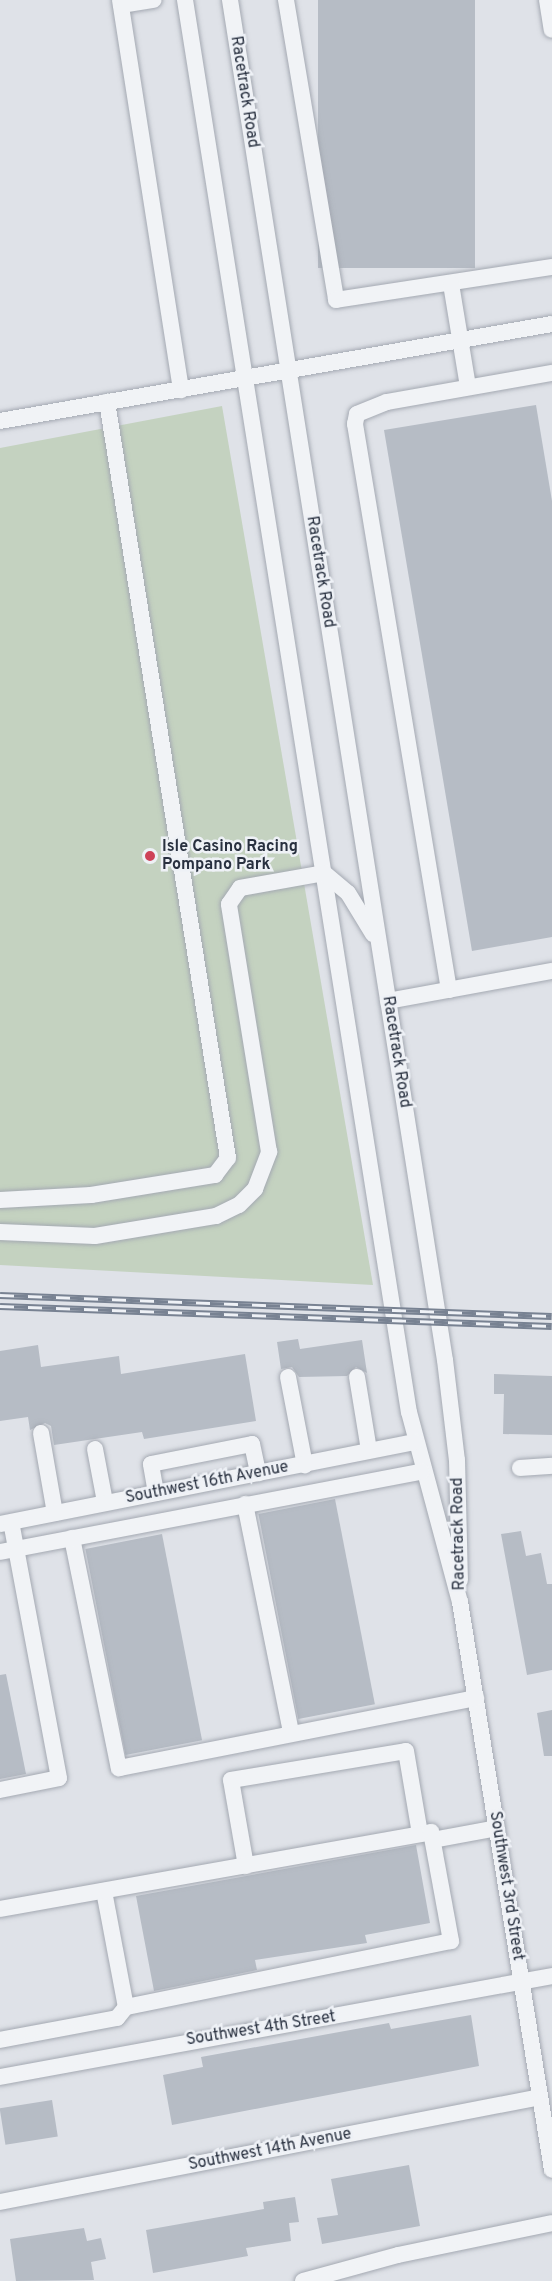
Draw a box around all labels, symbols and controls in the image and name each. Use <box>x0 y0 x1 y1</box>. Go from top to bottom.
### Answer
street label: Racetrack Road <box>226 35 262 149</box>
street label: Racetrack Road <box>302 515 338 629</box>
place label: Isle Casino Racing Pompano Park <box>162 837 298 875</box>
marker: Isle Casino Racing Pompano Park <box>143 849 157 863</box>
street label: Racetrack Road <box>378 995 414 1109</box>
street label: Southwest 16th Avenue <box>124 1458 290 1508</box>
street label: Racetrack Road <box>448 1477 470 1591</box>
street label: Southwest 3rd Street <box>485 1810 527 1962</box>
street label: Southwest 4th Street <box>185 2008 337 2050</box>
street label: Southwest 14th Avenue <box>187 2125 353 2175</box>

